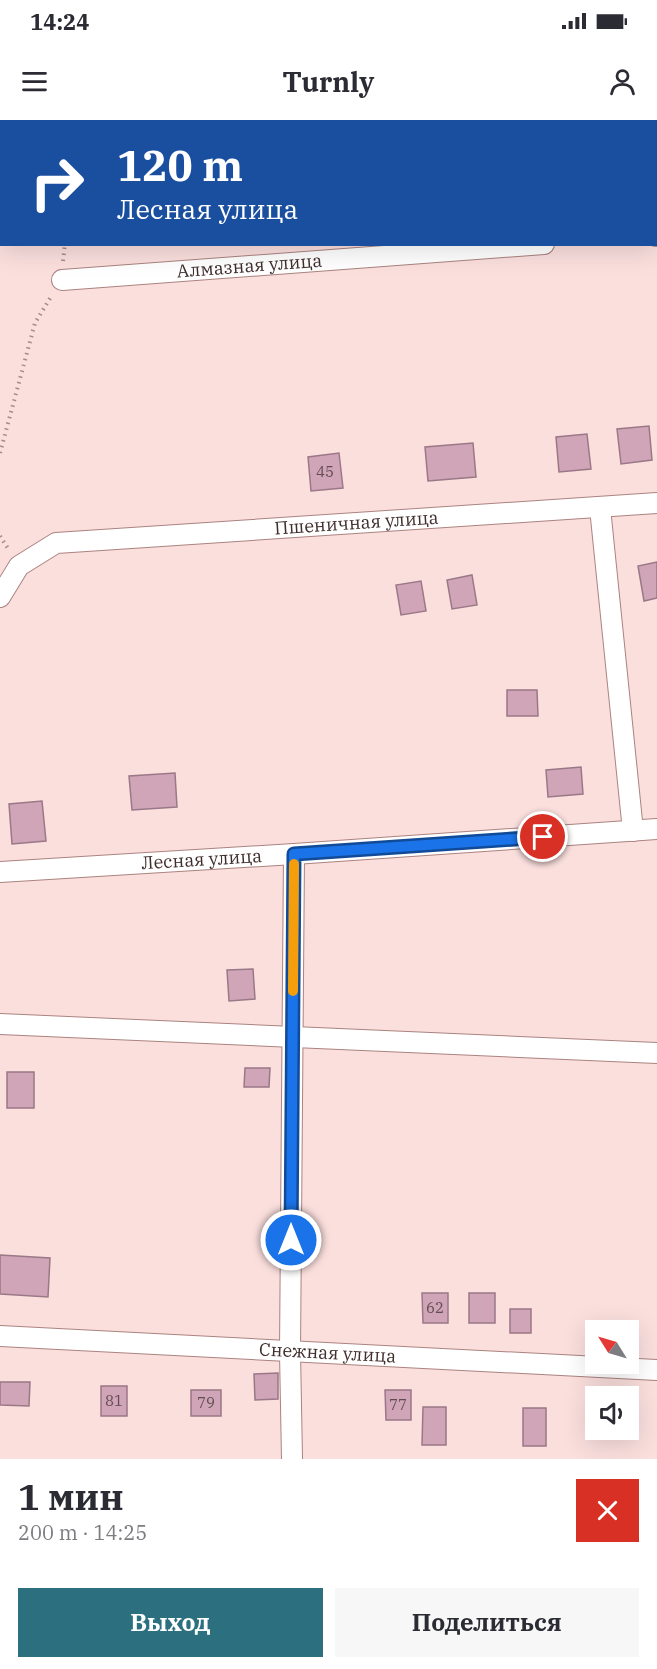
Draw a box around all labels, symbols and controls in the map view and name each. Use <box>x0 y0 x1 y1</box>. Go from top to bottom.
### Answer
text: 14:24 <box>30 7 89 36</box>
text: Turnly <box>283 64 374 99</box>
icon: menu <box>18 65 51 98</box>
icon: person <box>606 65 639 98</box>
text: 120 m <box>117 138 243 193</box>
icon: right <box>18 144 96 222</box>
text: Лесная улица <box>117 191 298 226</box>
street label: Алмазная улица <box>176 249 323 282</box>
house number: 45 <box>316 462 334 481</box>
street label: Пшеничная улица <box>274 506 439 539</box>
pin <box>517 811 568 862</box>
icon: arrive <box>526 820 559 853</box>
street label: Лесная улица <box>141 844 263 874</box>
position arrow <box>259 1208 323 1272</box>
house number: 62 <box>426 1298 444 1317</box>
north arrow <box>585 1320 639 1374</box>
map controls <box>585 1320 639 1440</box>
street label: Снежная улица <box>258 1337 397 1367</box>
button: sound <box>585 1386 639 1440</box>
house number: 81 <box>105 1391 123 1410</box>
house number: 79 <box>197 1393 215 1412</box>
house number: 77 <box>389 1395 407 1414</box>
text: 1 мин <box>18 1473 124 1520</box>
button: close <box>576 1479 639 1542</box>
text: 200 m · 14:25 <box>18 1519 147 1546</box>
button: Выход <box>18 1588 323 1657</box>
button: Поделиться <box>335 1588 639 1657</box>

